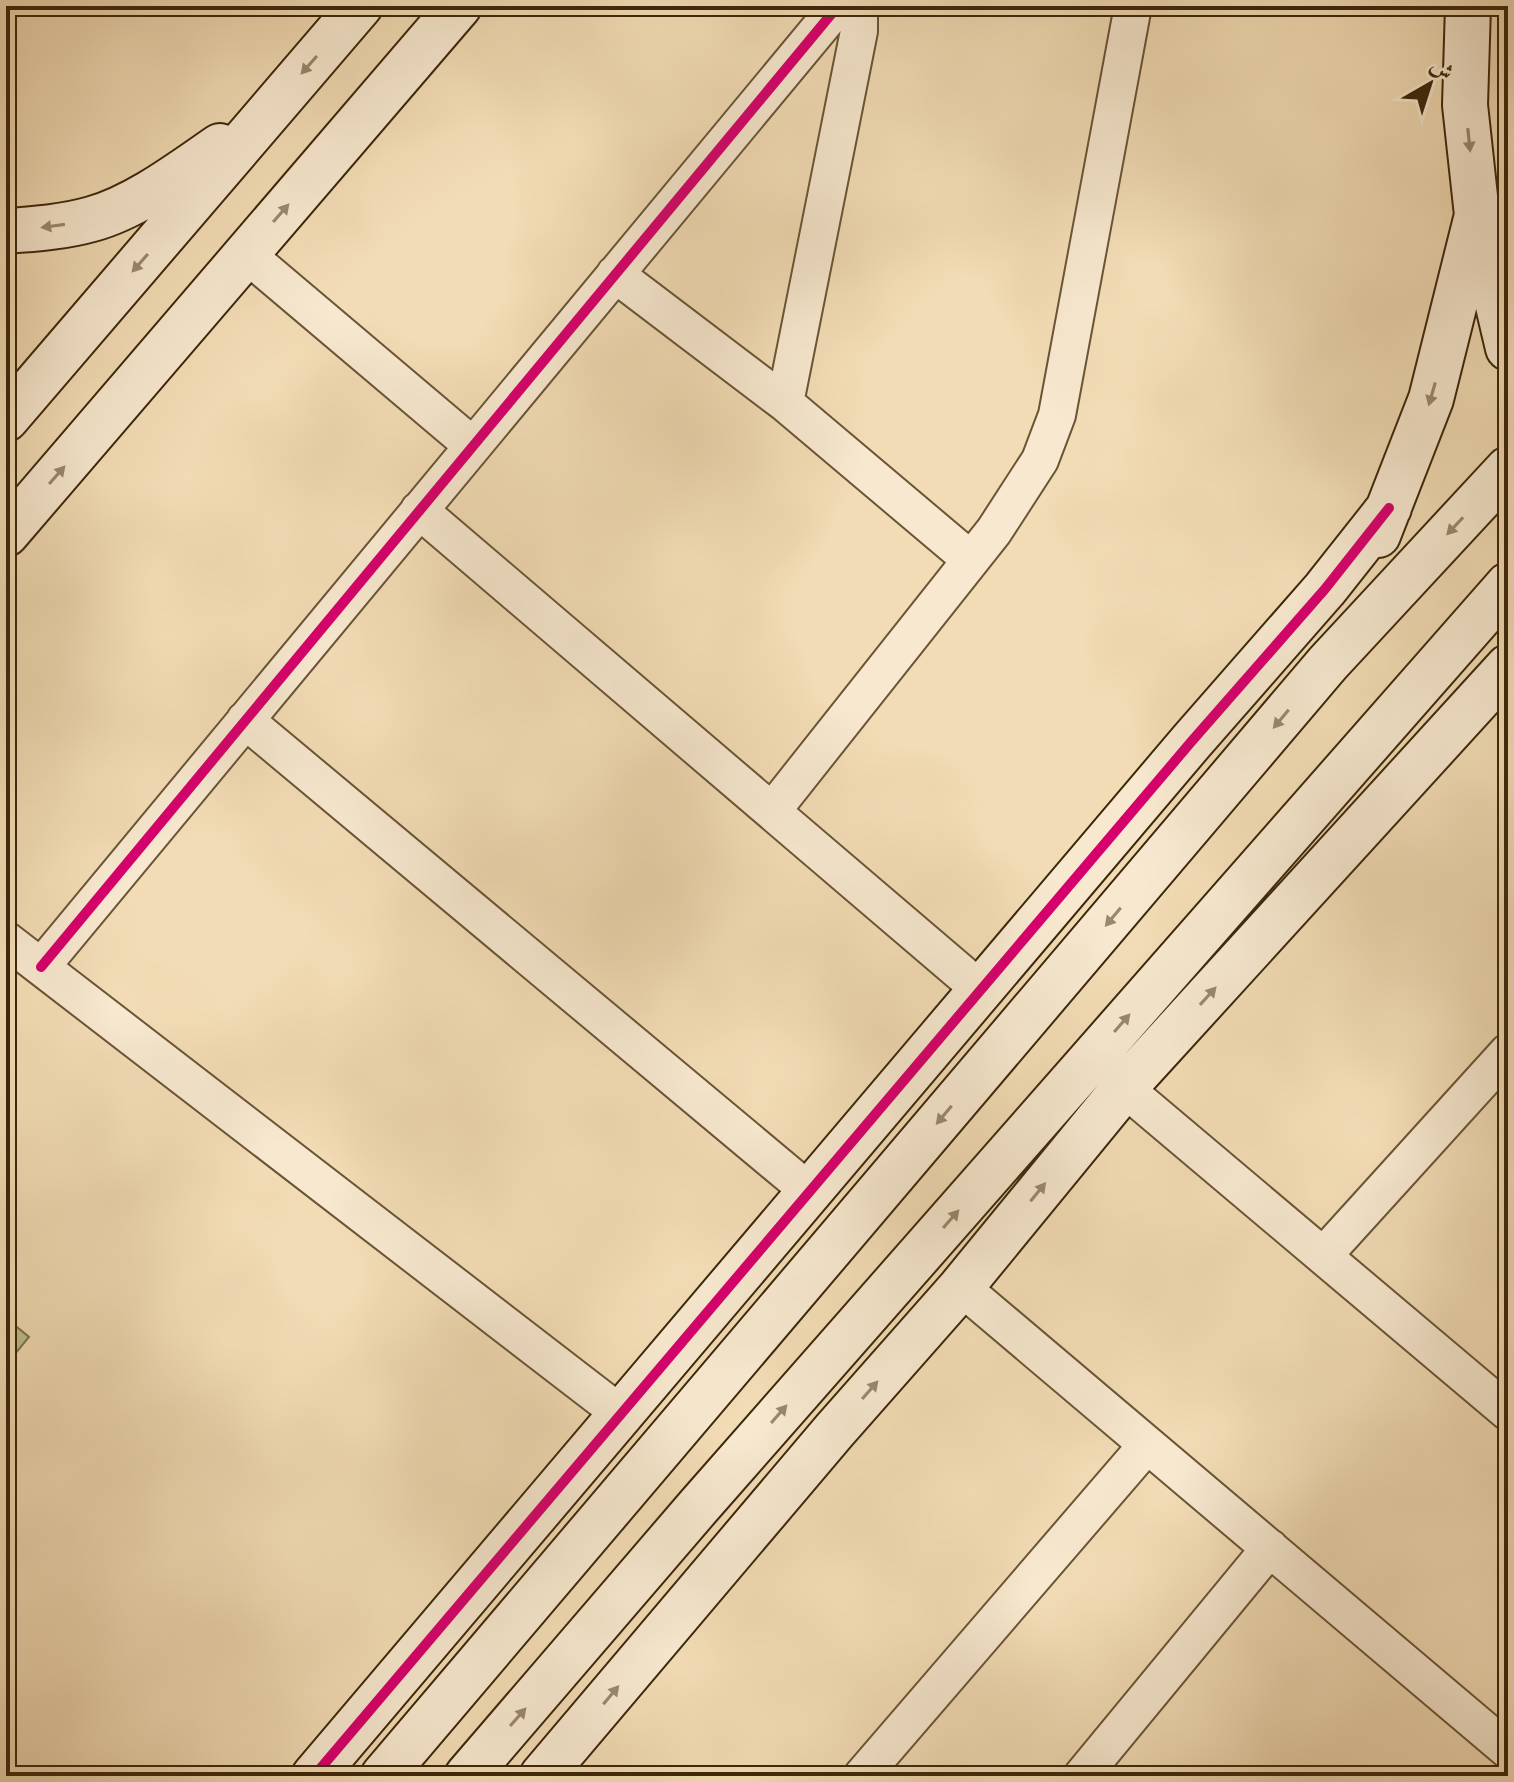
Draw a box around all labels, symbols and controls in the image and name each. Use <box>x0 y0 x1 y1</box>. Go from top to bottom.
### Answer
north arrow <box>1390 44 1470 124</box>
text: ش <box>1423 51 1459 89</box>
one-way arrow <box>301 56 319 75</box>
one-way arrow <box>1463 128 1476 153</box>
one-way arrow <box>272 204 289 224</box>
one-way arrow <box>40 220 65 233</box>
one-way arrow <box>132 252 149 272</box>
one-way arrow <box>1425 381 1437 406</box>
one-way arrow <box>48 465 65 485</box>
one-way arrow <box>1447 516 1465 535</box>
one-way arrow <box>1273 708 1290 728</box>
one-way arrow <box>1104 907 1122 927</box>
one-way arrow <box>1199 986 1217 1005</box>
one-way arrow <box>1113 1013 1130 1033</box>
one-way arrow <box>936 1105 953 1125</box>
one-way arrow <box>1029 1183 1046 1203</box>
one-way arrow <box>941 1209 959 1228</box>
one-way arrow <box>861 1381 878 1401</box>
one-way arrow <box>770 1405 787 1425</box>
one-way arrow <box>602 1685 619 1705</box>
one-way arrow <box>509 1707 526 1727</box>

